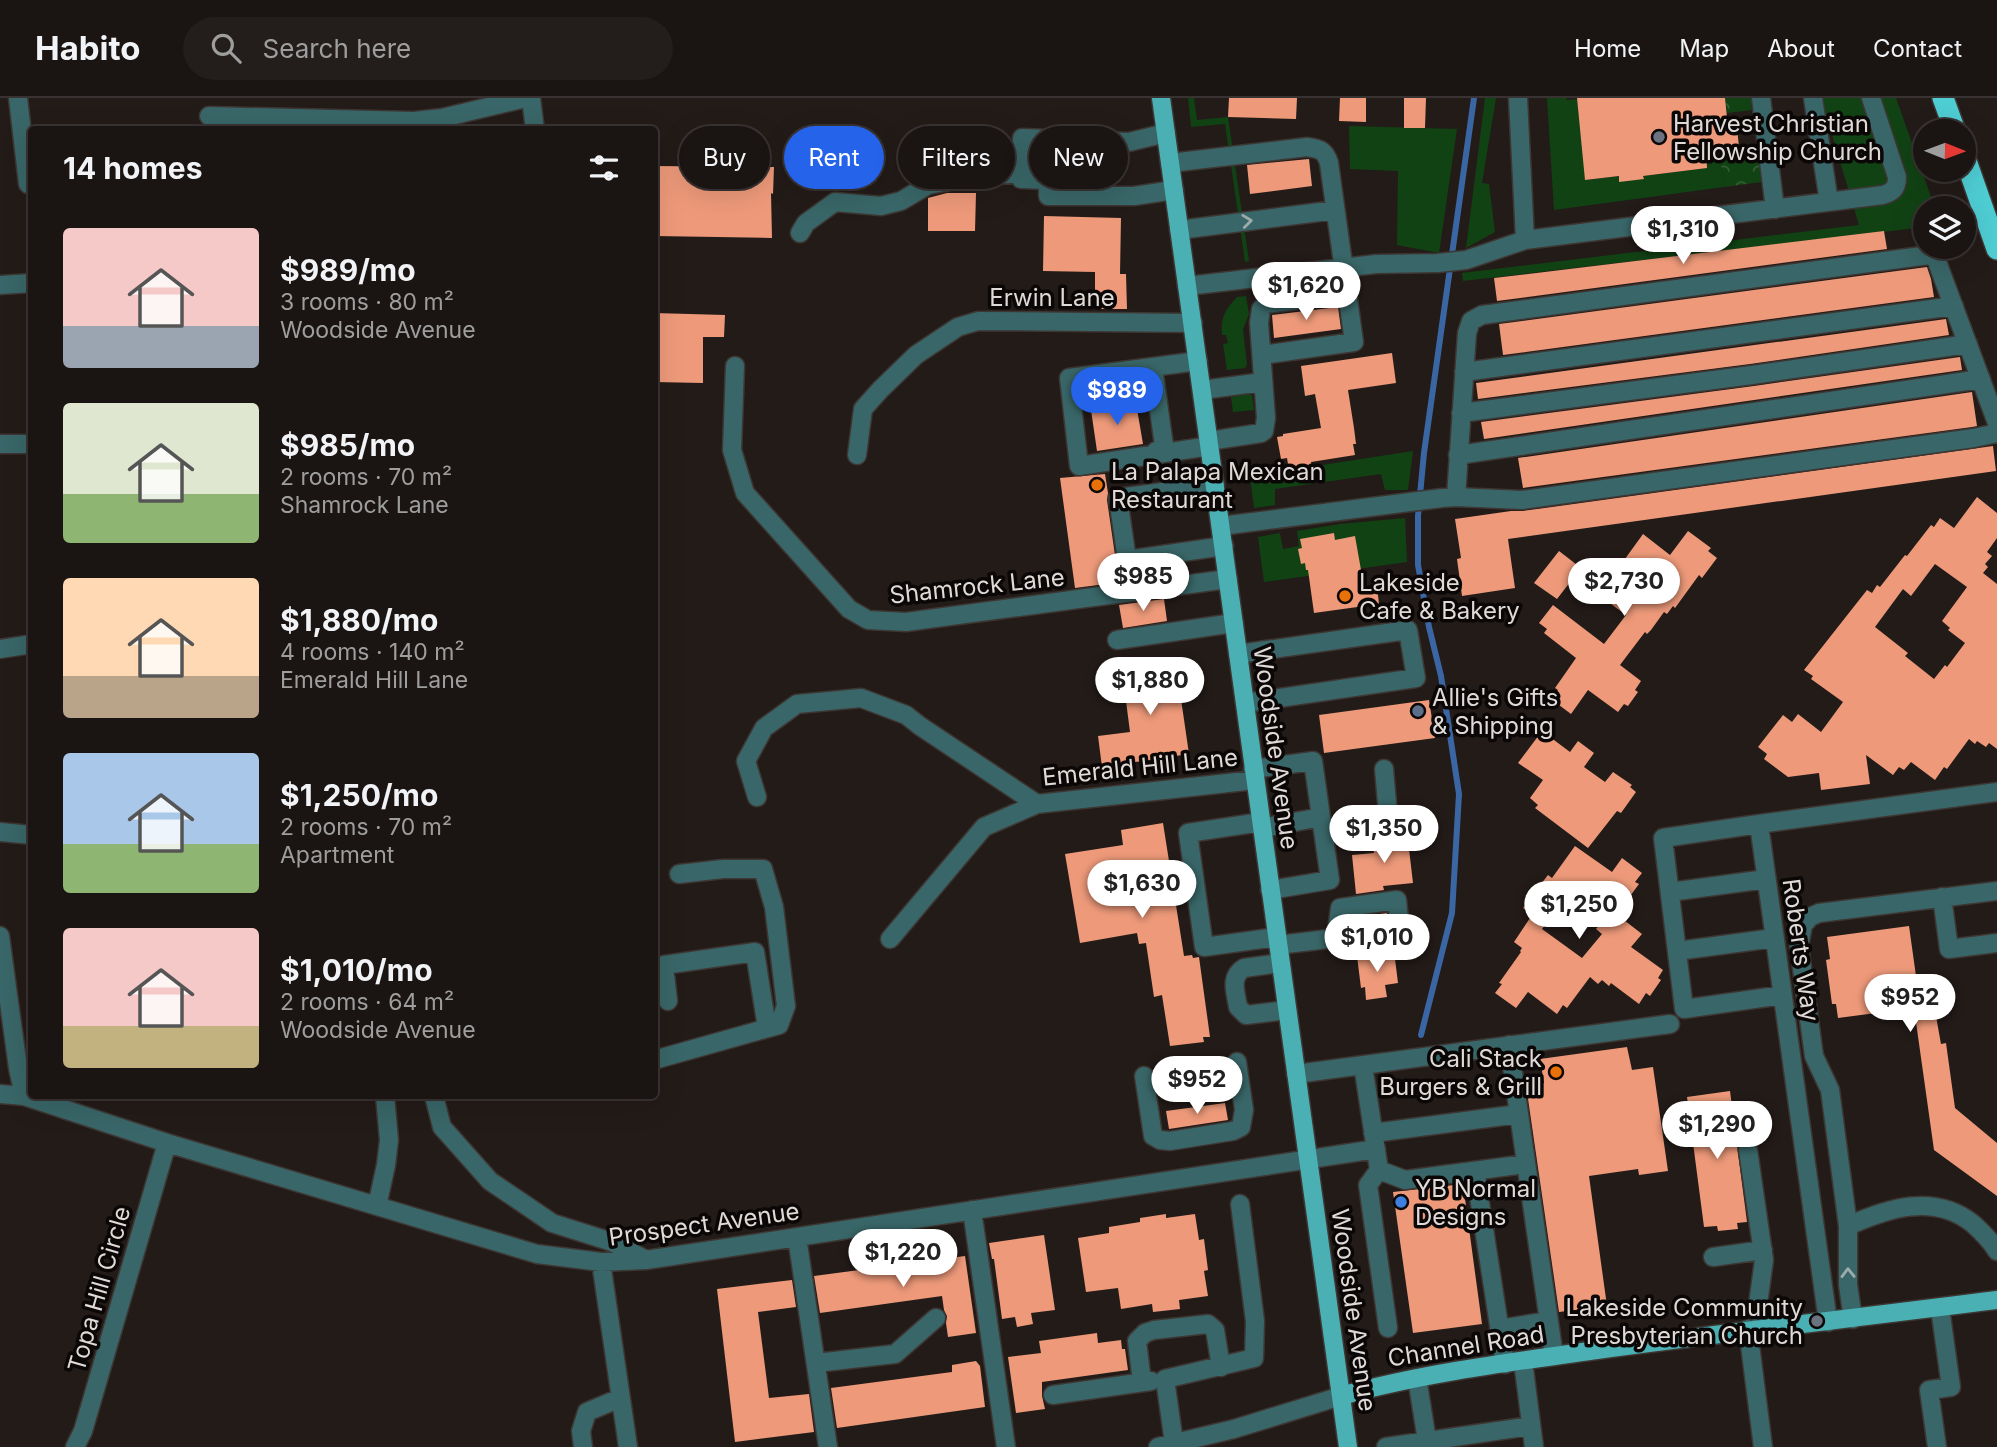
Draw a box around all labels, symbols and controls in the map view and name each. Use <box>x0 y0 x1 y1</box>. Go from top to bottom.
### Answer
search box <box>183 17 673 80</box>
text: Habito <box>35 28 141 68</box>
icon: search <box>207 29 245 67</box>
text: Search here <box>263 33 411 64</box>
text: Home <box>1574 34 1641 63</box>
text: Map <box>1679 34 1729 63</box>
text: About <box>1767 34 1835 63</box>
text: Contact <box>1873 34 1962 63</box>
place label: Harvest Christian Fellowship Church <box>1673 109 1882 166</box>
north arrow <box>1913 119 1976 182</box>
map controls <box>1913 119 1976 259</box>
chip: Buy <box>679 126 770 189</box>
chip: Rent <box>784 126 884 189</box>
chip: Filters <box>898 126 1015 189</box>
chip: New <box>1029 126 1128 189</box>
marker: Harvest Christian Fellowship Church <box>1651 129 1667 145</box>
icon: filters <box>585 149 623 187</box>
text: 14 homes <box>63 150 202 186</box>
button: layers <box>1913 196 1976 259</box>
pin: $1,310 <box>1626 206 1740 266</box>
one-way arrow <box>1241 213 1253 228</box>
text: $1,310 <box>1647 215 1719 243</box>
text: $989/mo <box>280 252 416 288</box>
icon: home <box>119 256 203 340</box>
pin: $1,620 <box>1249 262 1363 322</box>
text: $1,620 <box>1268 271 1344 299</box>
street label: Erwin Lane <box>989 283 1115 312</box>
text: 3 rooms · 80 m² <box>280 288 454 316</box>
text: Woodside Avenue <box>280 316 476 344</box>
pin: $989 <box>1076 368 1158 427</box>
text: $989 <box>1087 376 1147 404</box>
text: $985/mo <box>280 427 415 463</box>
icon: home <box>119 431 203 515</box>
place label: La Palapa Mexican Restaurant <box>1111 457 1324 514</box>
text: 2 rooms · 70 m² <box>280 463 452 491</box>
marker: La Palapa Mexican Restaurant <box>1089 477 1105 493</box>
text: Shamrock Lane <box>280 491 449 519</box>
pin: $985 <box>1102 554 1184 613</box>
pin: $2,730 <box>1567 559 1681 618</box>
street label: Shamrock Lane <box>888 562 1066 610</box>
text: $985 <box>1113 562 1173 590</box>
text: $2,730 <box>1584 567 1664 595</box>
place label: Lakeside Cafe & Bakery <box>1359 568 1520 625</box>
marker: Lakeside Cafe & Bakery <box>1337 588 1353 604</box>
text: $1,880/mo <box>280 602 438 638</box>
icon: home <box>119 606 203 690</box>
text: 4 rooms · 140 m² <box>280 638 465 666</box>
street label: Woodside Avenue <box>1247 645 1305 851</box>
pin: $1,880 <box>1093 658 1207 717</box>
text: Emerald Hill Lane <box>280 666 468 694</box>
text: $1,880 <box>1111 666 1189 694</box>
place label: Allie's Gifts & Shipping <box>1432 683 1558 740</box>
marker: Allie's Gifts & Shipping <box>1410 703 1426 719</box>
street label: Emerald Hill Lane <box>1041 742 1239 792</box>
text: $1,250/mo <box>280 777 438 813</box>
icon: home <box>119 781 203 865</box>
pin: $1,350 <box>1327 806 1441 865</box>
text: 2 rooms · 70 m² <box>280 813 452 841</box>
text: $1,350 <box>1345 814 1423 842</box>
text: Apartment <box>280 841 394 869</box>
pin: $1,630 <box>1085 860 1199 920</box>
text: $1,630 <box>1103 869 1181 897</box>
street label: Roberts Way <box>1777 877 1825 1023</box>
pin: $1,250 <box>1522 882 1636 941</box>
text: $1,250 <box>1540 890 1618 918</box>
pin: $1,010 <box>1320 914 1434 974</box>
text: $1,010 <box>1341 923 1413 951</box>
text: $1,010/mo <box>280 952 433 988</box>
icon: home <box>119 956 203 1040</box>
pin: $952 <box>1869 974 1951 1034</box>
text: $952 <box>1880 983 1940 1011</box>
text: 2 rooms · 64 m² <box>280 988 454 1016</box>
text: Woodside Avenue <box>280 1016 476 1044</box>
place label: Cali Stack Burgers & Grill <box>1379 1044 1542 1101</box>
pin: $952 <box>1156 1056 1238 1116</box>
marker: Cali Stack Burgers & Grill <box>1548 1064 1564 1080</box>
text: $952 <box>1167 1065 1227 1093</box>
pin: $1,290 <box>1660 1102 1774 1161</box>
text: $1,290 <box>1678 1110 1756 1138</box>
place label: YB Normal Designs <box>1415 1174 1536 1231</box>
marker: YB Normal Designs <box>1393 1194 1409 1210</box>
street label: Prospect Avenue <box>607 1196 801 1252</box>
street label: Topa Hill Circle <box>62 1203 136 1375</box>
street label: Woodside Avenue <box>1325 1207 1383 1413</box>
pin: $1,220 <box>846 1230 960 1289</box>
text: $1,220 <box>864 1238 942 1266</box>
one-way arrow <box>1840 1267 1855 1278</box>
place label: Lakeside Community Presbyterian Church <box>1565 1293 1803 1350</box>
marker: Lakeside Community Presbyterian Church <box>1809 1313 1825 1329</box>
street label: Channel Road <box>1386 1319 1546 1373</box>

